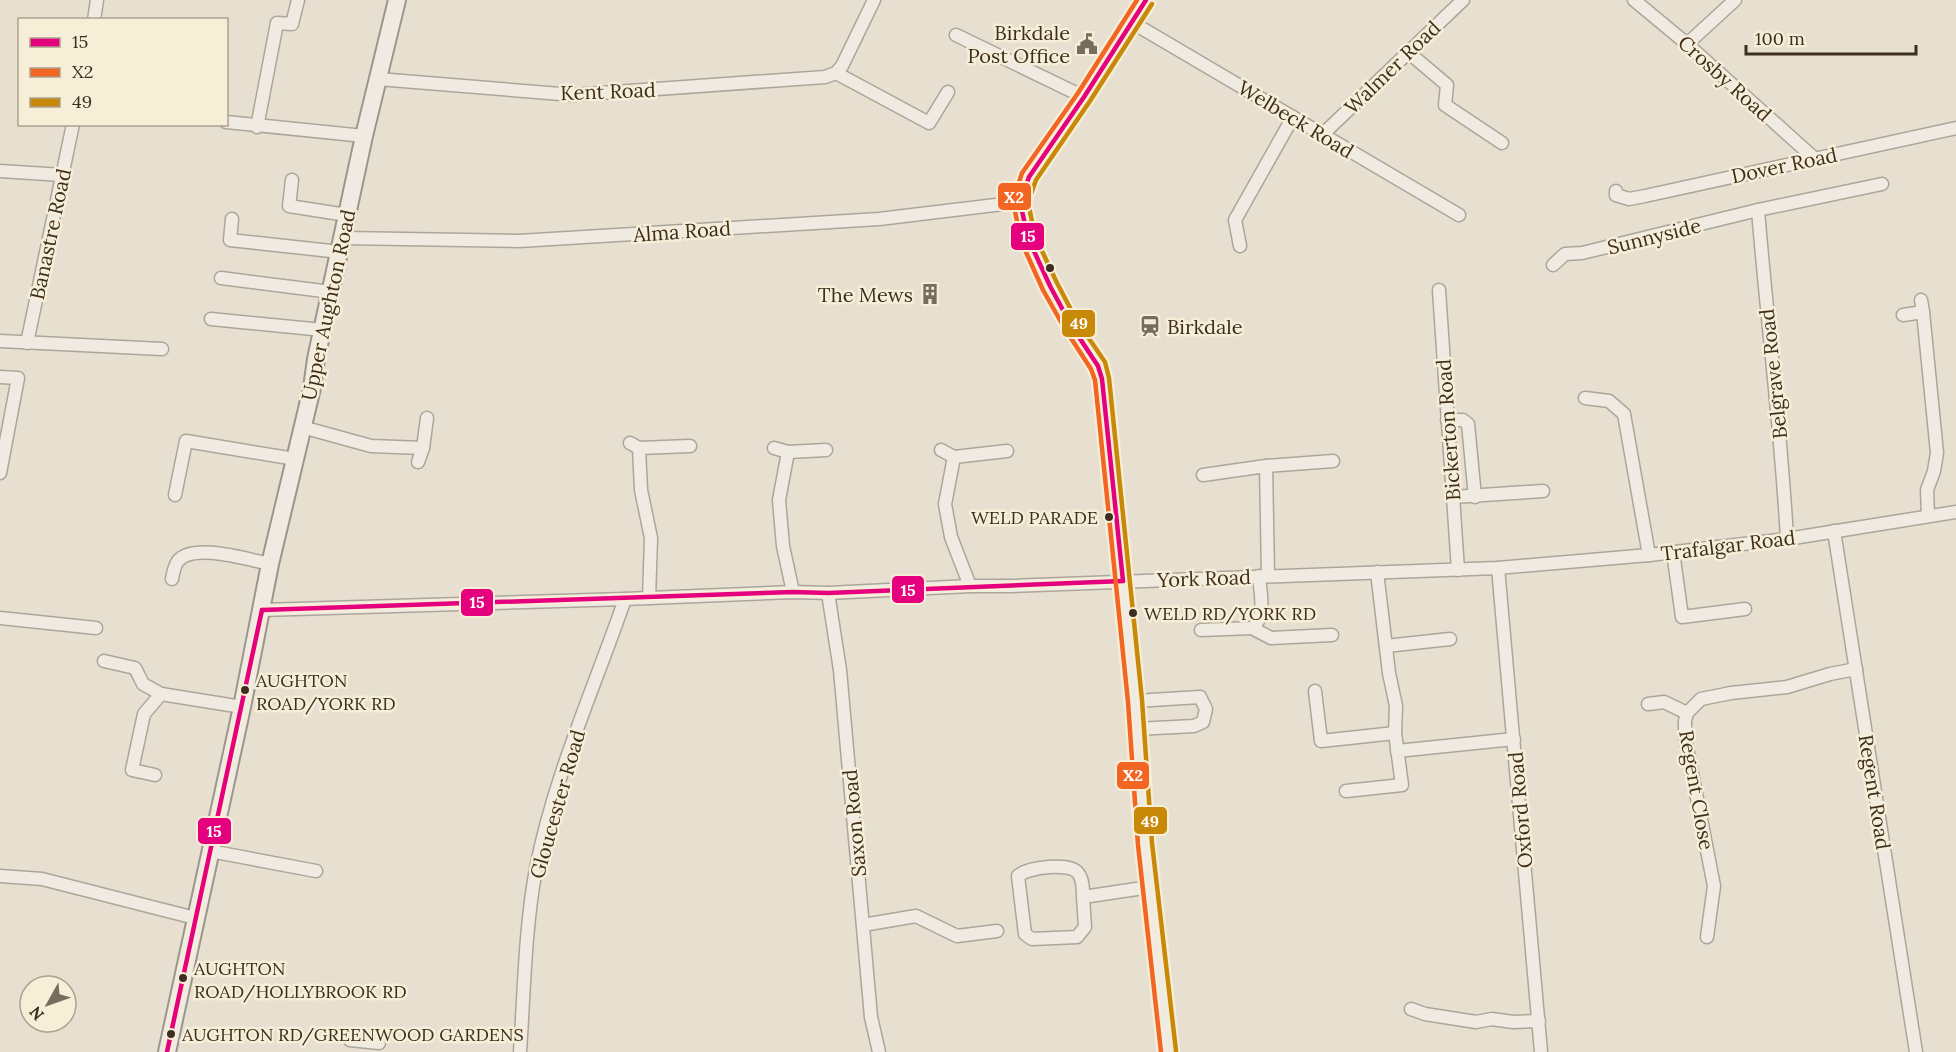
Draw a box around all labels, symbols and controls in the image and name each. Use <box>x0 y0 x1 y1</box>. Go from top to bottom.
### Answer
street label: Walmer Road <box>1339 15 1445 119</box>
legend <box>18 18 228 126</box>
scale bar <box>1746 18 1916 56</box>
place label: Birkdale Post Office <box>967 20 1070 68</box>
text: 100 m <box>1755 27 1805 50</box>
text: 15 <box>72 30 88 53</box>
street label: Crosby Road <box>1673 30 1777 127</box>
public building icon: Birkdale Post Office <box>1075 32 1099 56</box>
text: X2 <box>72 60 93 83</box>
street label: Welbeck Road <box>1233 75 1359 163</box>
street label: Kent Road <box>560 77 656 105</box>
text: 49 <box>72 90 92 113</box>
street label: Dover Road <box>1729 142 1839 188</box>
street label: Banastre Road <box>24 166 76 302</box>
line badge: X2 <box>997 182 1032 211</box>
text: X2 <box>1004 187 1024 207</box>
street label: Upper Aughton Road <box>296 207 360 403</box>
street label: Sunnyside <box>1605 212 1704 260</box>
street label: Alma Road <box>631 215 732 247</box>
line badge: 15 <box>1010 222 1045 251</box>
text: 15 <box>1020 226 1036 246</box>
unlabelled marker <box>1044 262 1056 274</box>
place label: The Mews <box>818 282 913 307</box>
building icon: The Mews <box>918 282 942 306</box>
street label: Belgrave Road <box>1754 308 1792 440</box>
line badge: 49 <box>1061 309 1096 338</box>
text: 49 <box>1070 313 1088 333</box>
station icon: Birkdale <box>1138 314 1162 338</box>
place label: Birkdale <box>1167 314 1243 339</box>
street label: Bickerton Road <box>1431 358 1465 502</box>
place label: WELD PARADE <box>971 506 1098 529</box>
marker: WELD PARADE <box>1103 511 1115 523</box>
street label: Trafalgar Road <box>1659 524 1797 566</box>
street label: York Road <box>1156 564 1251 592</box>
line badge: 15 <box>891 575 925 604</box>
text: 15 <box>900 580 916 600</box>
line badge: 15 <box>460 588 494 617</box>
text: 15 <box>469 592 485 612</box>
place label: WELD RD/YORK RD <box>1144 602 1316 625</box>
marker: WELD RD/YORK RD <box>1127 607 1139 619</box>
place label: AUGHTON ROAD/YORK RD <box>255 669 396 715</box>
marker: AUGHTON ROAD/YORK RD <box>239 684 251 696</box>
street label: Gloucester Road <box>524 727 590 881</box>
street label: Regent Close <box>1674 728 1720 852</box>
street label: Regent Road <box>1854 733 1896 851</box>
street label: Oxford Road <box>1502 751 1538 869</box>
line badge: X2 <box>1116 761 1150 790</box>
text: X2 <box>1123 765 1143 785</box>
street label: Saxon Road <box>837 768 871 878</box>
line badge: 49 <box>1133 806 1168 835</box>
text: 49 <box>1141 811 1159 831</box>
line badge: 15 <box>197 817 232 845</box>
text: 15 <box>206 821 222 841</box>
place label: AUGHTON ROAD/HOLLYBROOK RD <box>193 957 407 1003</box>
marker: AUGHTON ROAD/HOLLYBROOK RD <box>177 972 189 984</box>
north arrow <box>18 974 78 1034</box>
text: N <box>25 1002 48 1025</box>
place label: AUGHTON RD/GREENWOOD GARDENS <box>181 1023 524 1046</box>
marker: AUGHTON RD/GREENWOOD GARDENS <box>165 1028 177 1040</box>

